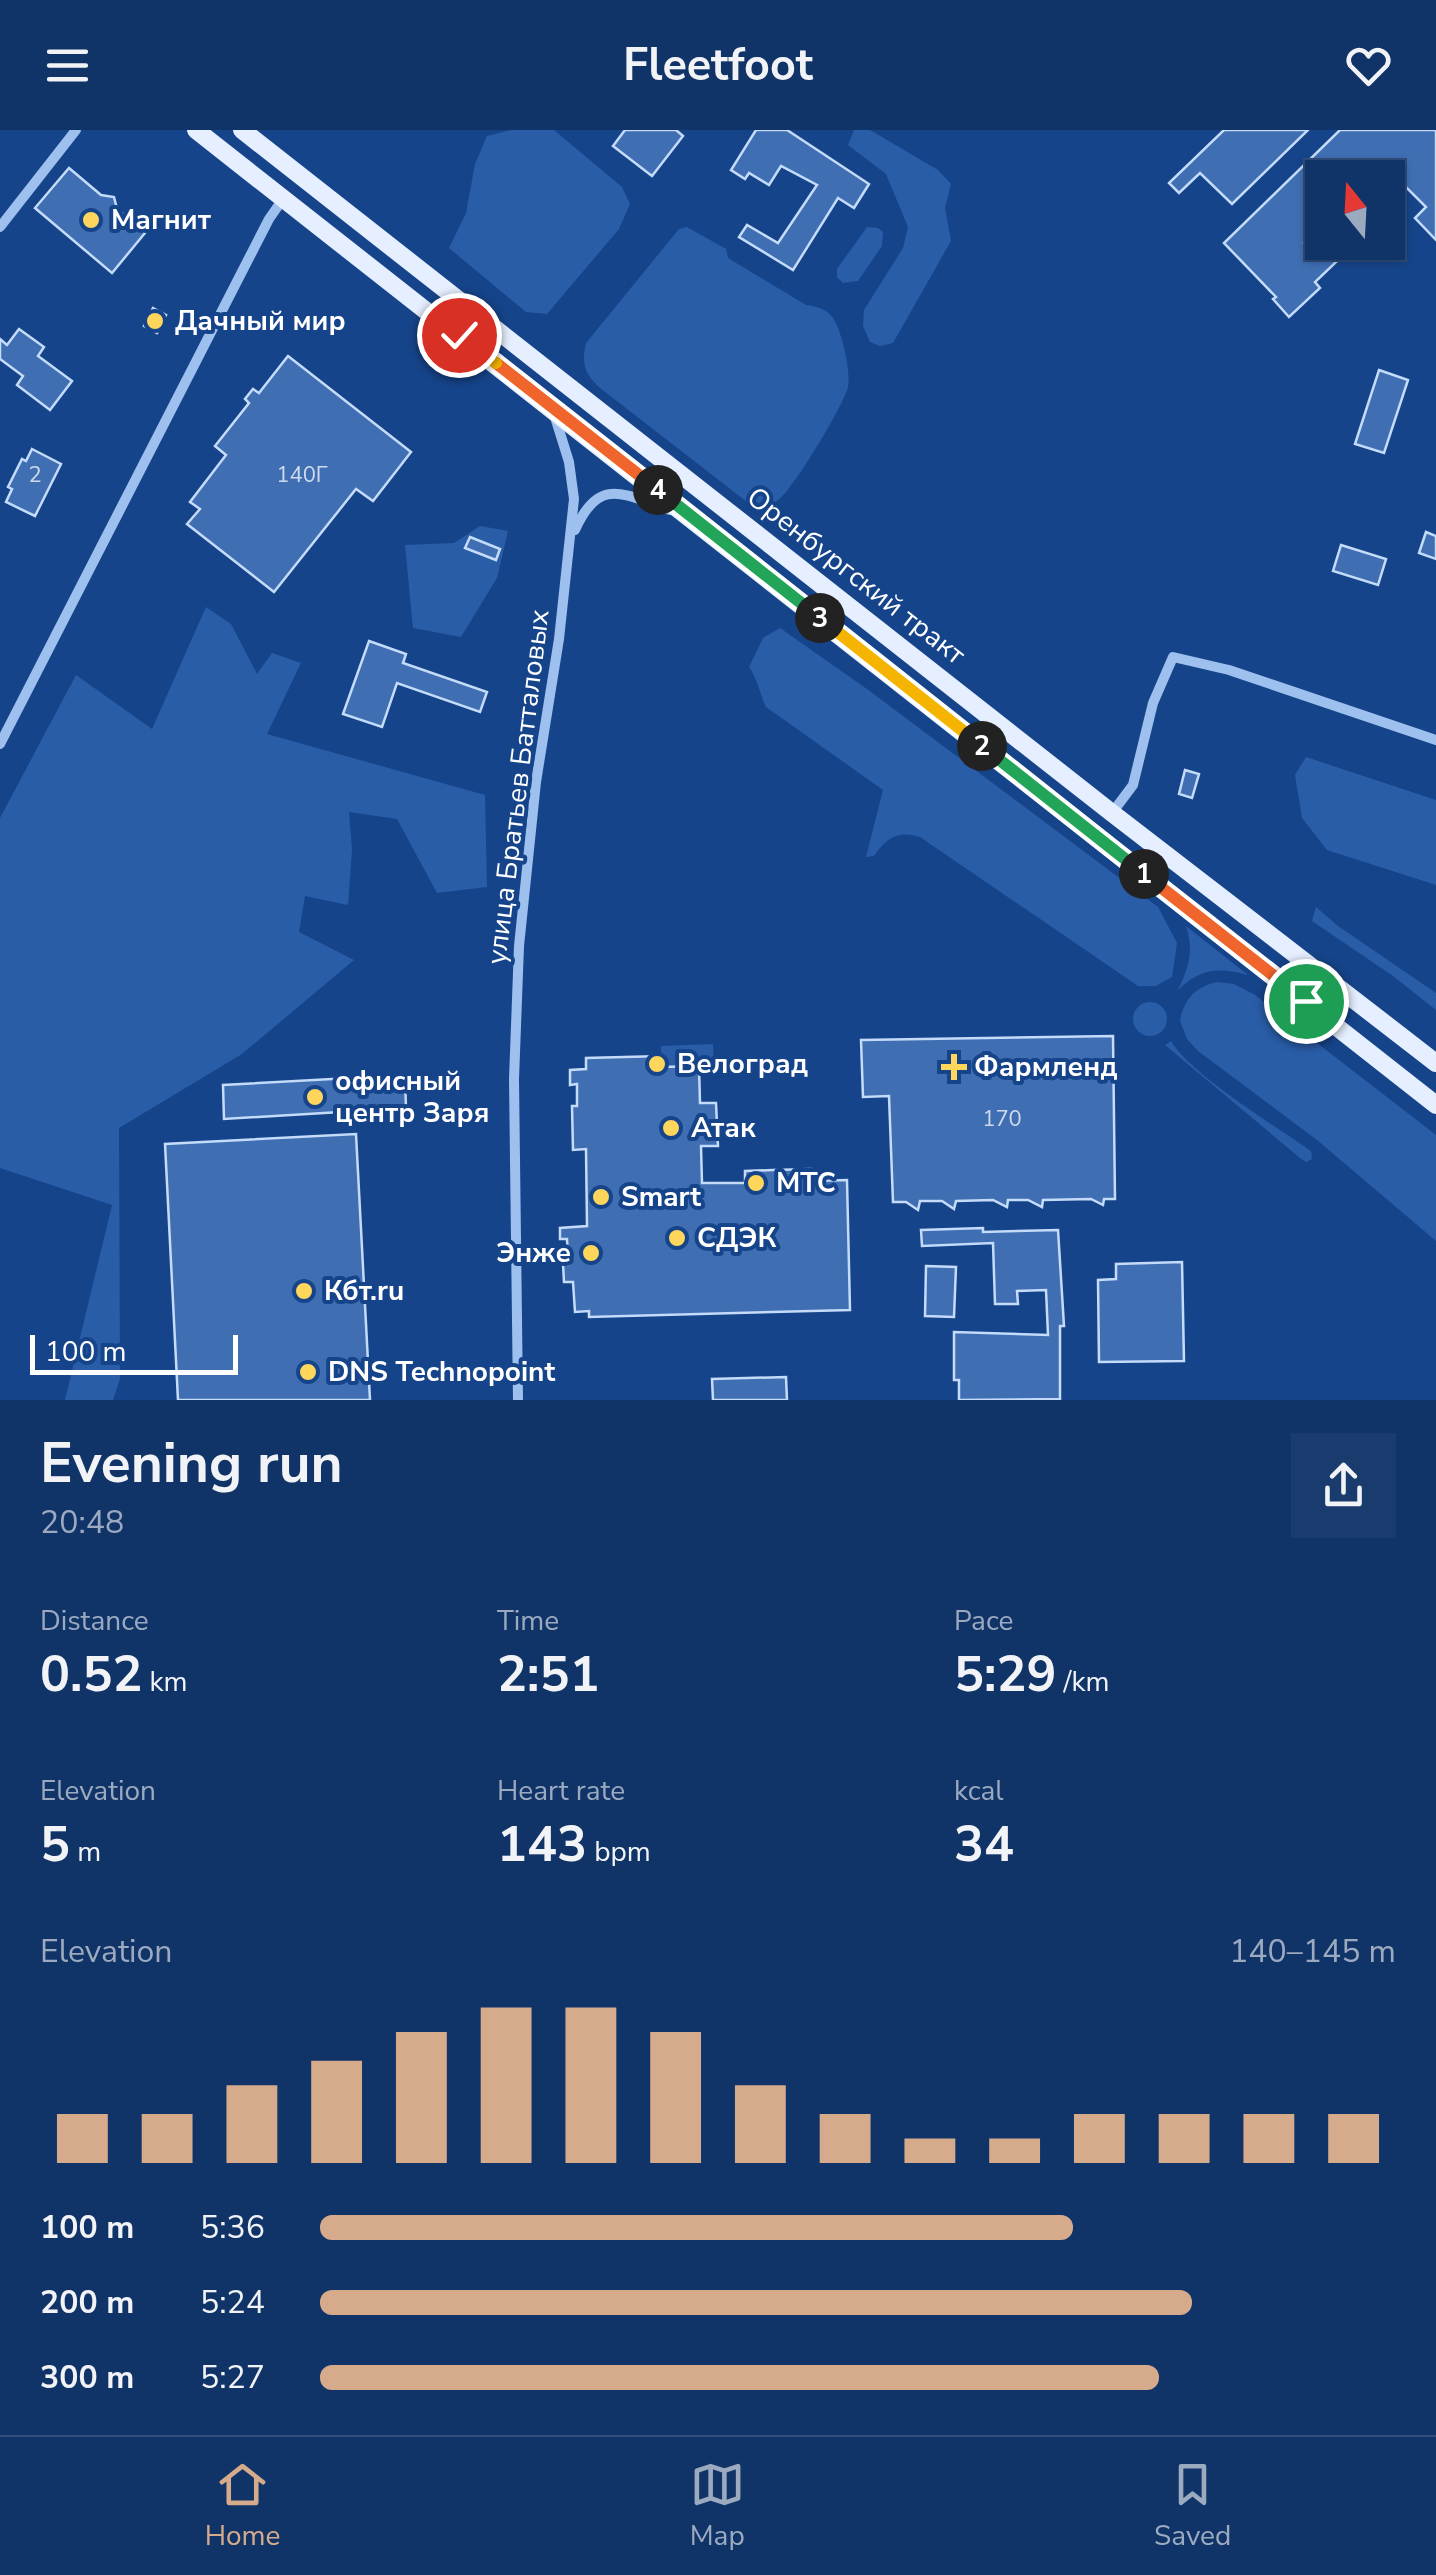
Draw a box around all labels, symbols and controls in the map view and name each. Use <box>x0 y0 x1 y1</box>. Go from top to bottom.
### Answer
text: Fleetfoot <box>623 35 813 96</box>
icon: menu <box>40 38 95 93</box>
icon: heart <box>1341 38 1396 93</box>
north arrow <box>1305 160 1405 260</box>
map controls <box>1305 160 1405 260</box>
place label: Магнит <box>111 201 212 239</box>
marker: Магнит <box>80 209 102 231</box>
pin <box>417 293 502 378</box>
place label: Дачный мир <box>175 302 346 340</box>
icon: check <box>432 308 487 363</box>
marker: Дачный мир <box>144 310 166 332</box>
house number: 2 <box>28 460 42 490</box>
house number: 140Г <box>276 460 328 490</box>
pin: 4 <box>633 465 683 515</box>
text: 4 <box>650 471 666 509</box>
street label: Оренбургский тракт <box>739 479 974 674</box>
pin: 3 <box>795 593 845 643</box>
text: 3 <box>812 599 828 637</box>
street label: улица Братьев Батталовых <box>477 607 559 967</box>
pin: 2 <box>957 721 1007 771</box>
text: 2 <box>974 727 990 765</box>
pin: 1 <box>1119 849 1169 899</box>
text: 1 <box>1136 855 1152 893</box>
pin <box>1264 959 1349 1044</box>
icon: arrive <box>1279 974 1334 1029</box>
place label: Велоград <box>677 1045 808 1083</box>
place label: Фармленд <box>974 1048 1117 1086</box>
marker: Велоград <box>646 1053 668 1075</box>
marker: Фармленд <box>943 1056 965 1078</box>
place label: офисный центр Заря <box>335 1062 489 1132</box>
marker: офисный центр Заря <box>304 1086 326 1108</box>
house number: 170 <box>982 1104 1022 1134</box>
place label: Атак <box>691 1109 756 1147</box>
marker: Атак <box>660 1117 682 1139</box>
place label: МТС <box>776 1164 836 1202</box>
marker: МТС <box>745 1172 767 1194</box>
place label: Smart <box>621 1178 701 1216</box>
marker: Smart <box>590 1186 612 1208</box>
place label: СДЭК <box>697 1219 776 1257</box>
marker: СДЭК <box>666 1227 688 1249</box>
place label: Энже <box>496 1234 571 1272</box>
marker: Энже <box>580 1242 602 1264</box>
place label: Кбт.ru <box>324 1272 404 1310</box>
marker: Кбт.ru <box>293 1280 315 1302</box>
scale bar <box>30 1330 238 1374</box>
text: 100 m <box>45 1333 127 1371</box>
place label: DNS Technopoint <box>328 1353 555 1391</box>
marker: DNS Technopoint <box>297 1361 319 1383</box>
text: Evening run <box>40 1426 343 1501</box>
button: share <box>1291 1433 1396 1538</box>
text: 20:48 <box>40 1501 124 1544</box>
text: Distance <box>40 1602 149 1640</box>
text: Time <box>497 1602 559 1640</box>
text: Pace <box>954 1602 1013 1640</box>
text: 0.52 <box>40 1640 142 1709</box>
text: 2:51 <box>497 1640 599 1709</box>
text: 5:29 <box>954 1640 1056 1709</box>
text: km <box>142 1663 188 1701</box>
text: /km <box>1056 1663 1109 1701</box>
text: Elevation <box>40 1772 156 1810</box>
text: Heart rate <box>497 1772 625 1810</box>
text: kcal <box>954 1772 1004 1810</box>
text: 5 <box>40 1810 70 1879</box>
text: 143 <box>497 1810 587 1879</box>
text: 34 <box>954 1810 1014 1879</box>
text: m <box>70 1833 101 1871</box>
text: bpm <box>587 1833 651 1871</box>
text: Elevation <box>40 1930 173 1973</box>
text: 140–145 m <box>1229 1930 1396 1973</box>
text: 100 m <box>40 2206 134 2249</box>
text: 5:36 <box>200 2206 265 2249</box>
text: 200 m <box>40 2281 134 2324</box>
text: 5:24 <box>200 2281 265 2324</box>
text: 300 m <box>40 2356 134 2399</box>
text: 5:27 <box>200 2356 265 2399</box>
tab: Home <box>205 2457 280 2555</box>
tab: Map <box>690 2457 745 2555</box>
tab: Saved <box>1154 2457 1231 2555</box>

